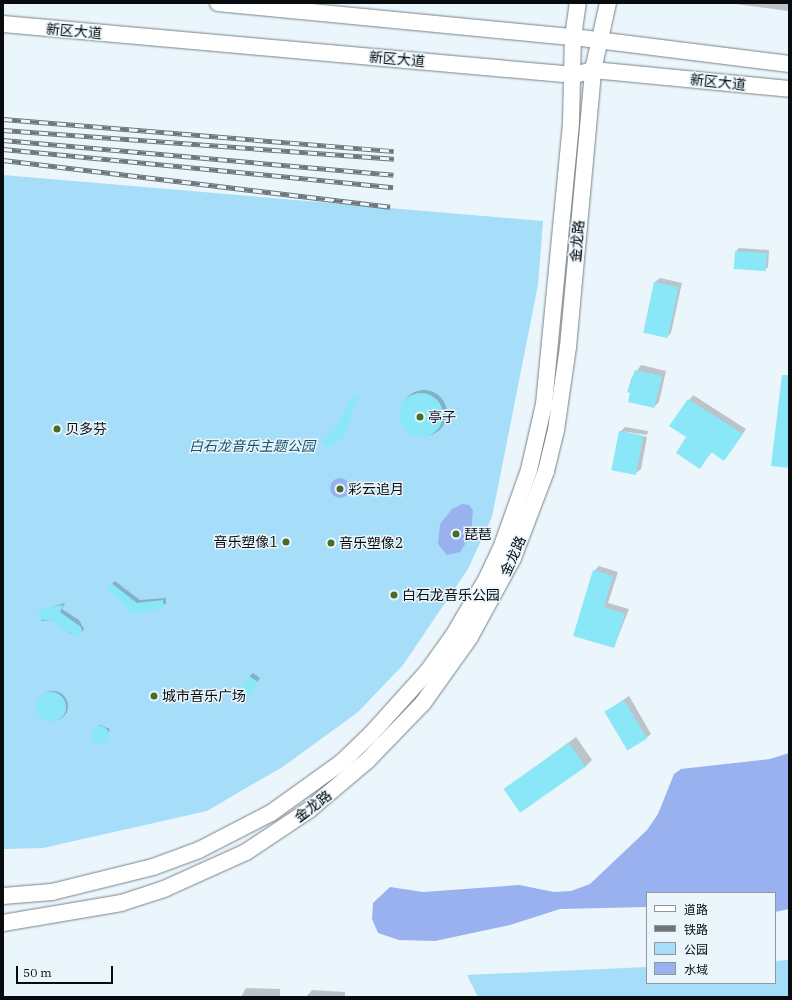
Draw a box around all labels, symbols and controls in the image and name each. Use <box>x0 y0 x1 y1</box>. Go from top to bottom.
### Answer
street label: 新区大道 <box>45 20 103 42</box>
street label: 新区大道 <box>368 48 426 70</box>
street label: 新区大道 <box>689 71 747 93</box>
street label: 金龙路 <box>567 219 587 263</box>
place label: 亭子 <box>428 409 456 425</box>
marker: 亭子 <box>415 412 425 422</box>
place label: 贝多芬 <box>65 421 107 437</box>
marker: 贝多芬 <box>52 424 62 434</box>
park label: 白石龙音乐主题公园 <box>189 438 315 454</box>
place label: 彩云追月 <box>348 481 404 497</box>
marker: 彩云追月 <box>335 484 345 494</box>
place label: 琵琶 <box>464 526 492 542</box>
marker: 琵琶 <box>451 529 461 539</box>
street label: 金龙路 <box>497 533 529 579</box>
place label: 音乐塑像1 <box>214 534 278 550</box>
place label: 音乐塑像2 <box>339 535 403 551</box>
marker: 音乐塑像1 <box>281 537 291 547</box>
marker: 音乐塑像2 <box>326 538 336 548</box>
place label: 白石龙音乐公园 <box>402 587 500 603</box>
marker: 白石龙音乐公园 <box>389 590 399 600</box>
place label: 城市音乐广场 <box>162 688 246 704</box>
marker: 城市音乐广场 <box>149 691 159 701</box>
street label: 金龙路 <box>291 787 335 825</box>
legend <box>646 892 776 984</box>
text: 道路 <box>684 902 708 917</box>
text: 铁路 <box>684 922 708 937</box>
text: 公园 <box>684 942 708 957</box>
scale bar <box>18 958 115 984</box>
text: 水域 <box>684 962 708 977</box>
text: 50 m <box>23 965 52 980</box>

